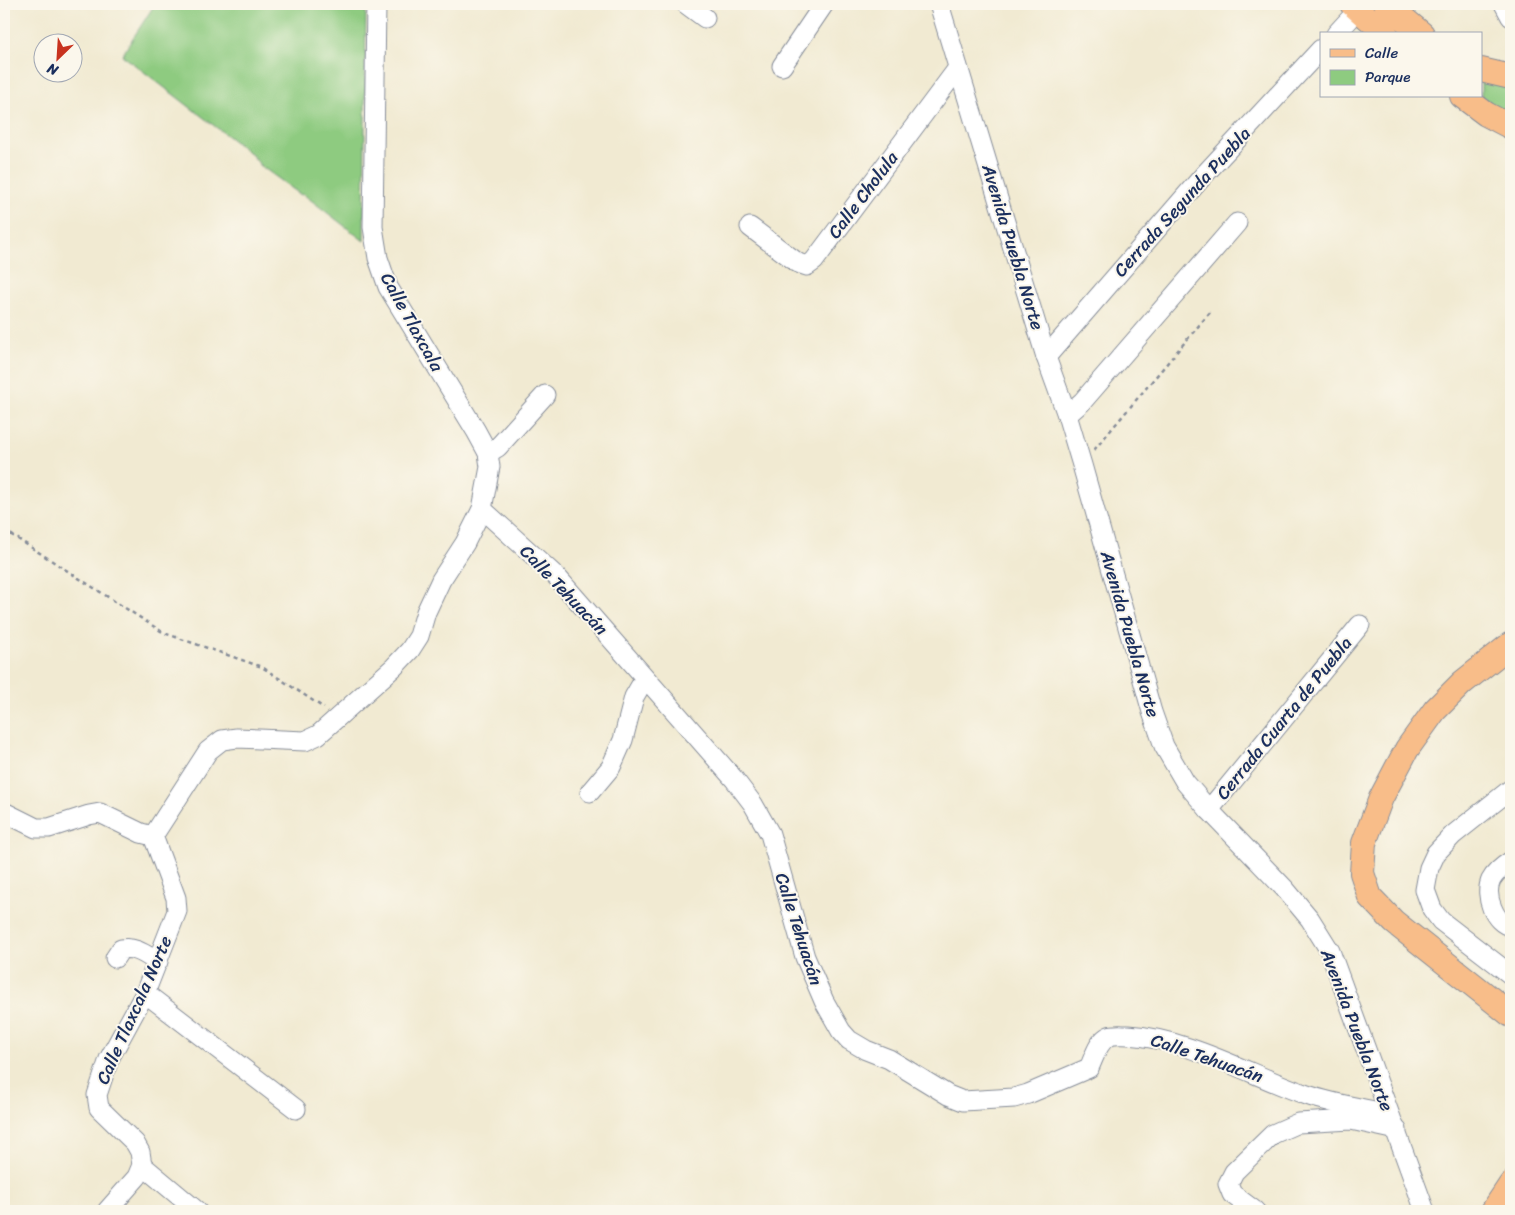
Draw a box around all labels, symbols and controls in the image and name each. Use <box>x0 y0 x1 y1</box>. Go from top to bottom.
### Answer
north arrow <box>32 32 82 82</box>
legend <box>1320 32 1482 98</box>
text: Calle <box>1365 40 1398 66</box>
text: N <box>43 56 63 83</box>
text: Parque <box>1365 64 1410 90</box>
street label: Cerrada Segunda Puebla <box>1105 119 1259 285</box>
street label: Calle Cholula <box>819 143 907 246</box>
street label: Avenida Puebla Norte <box>972 159 1053 334</box>
street label: Calle Tlaxcala <box>371 266 453 379</box>
street label: Calle Tehuacán <box>512 537 616 643</box>
street label: Avenida Puebla Norte <box>1091 546 1169 721</box>
street label: Cerrada Cuarta de Puebla <box>1208 629 1360 807</box>
street label: Calle Tehuacán <box>766 868 832 990</box>
street label: Calle Tlaxcala Norte <box>87 930 181 1090</box>
street label: Avenida Puebla Norte <box>1311 943 1403 1116</box>
street label: Calle Tehuacán <box>1147 1024 1268 1092</box>

